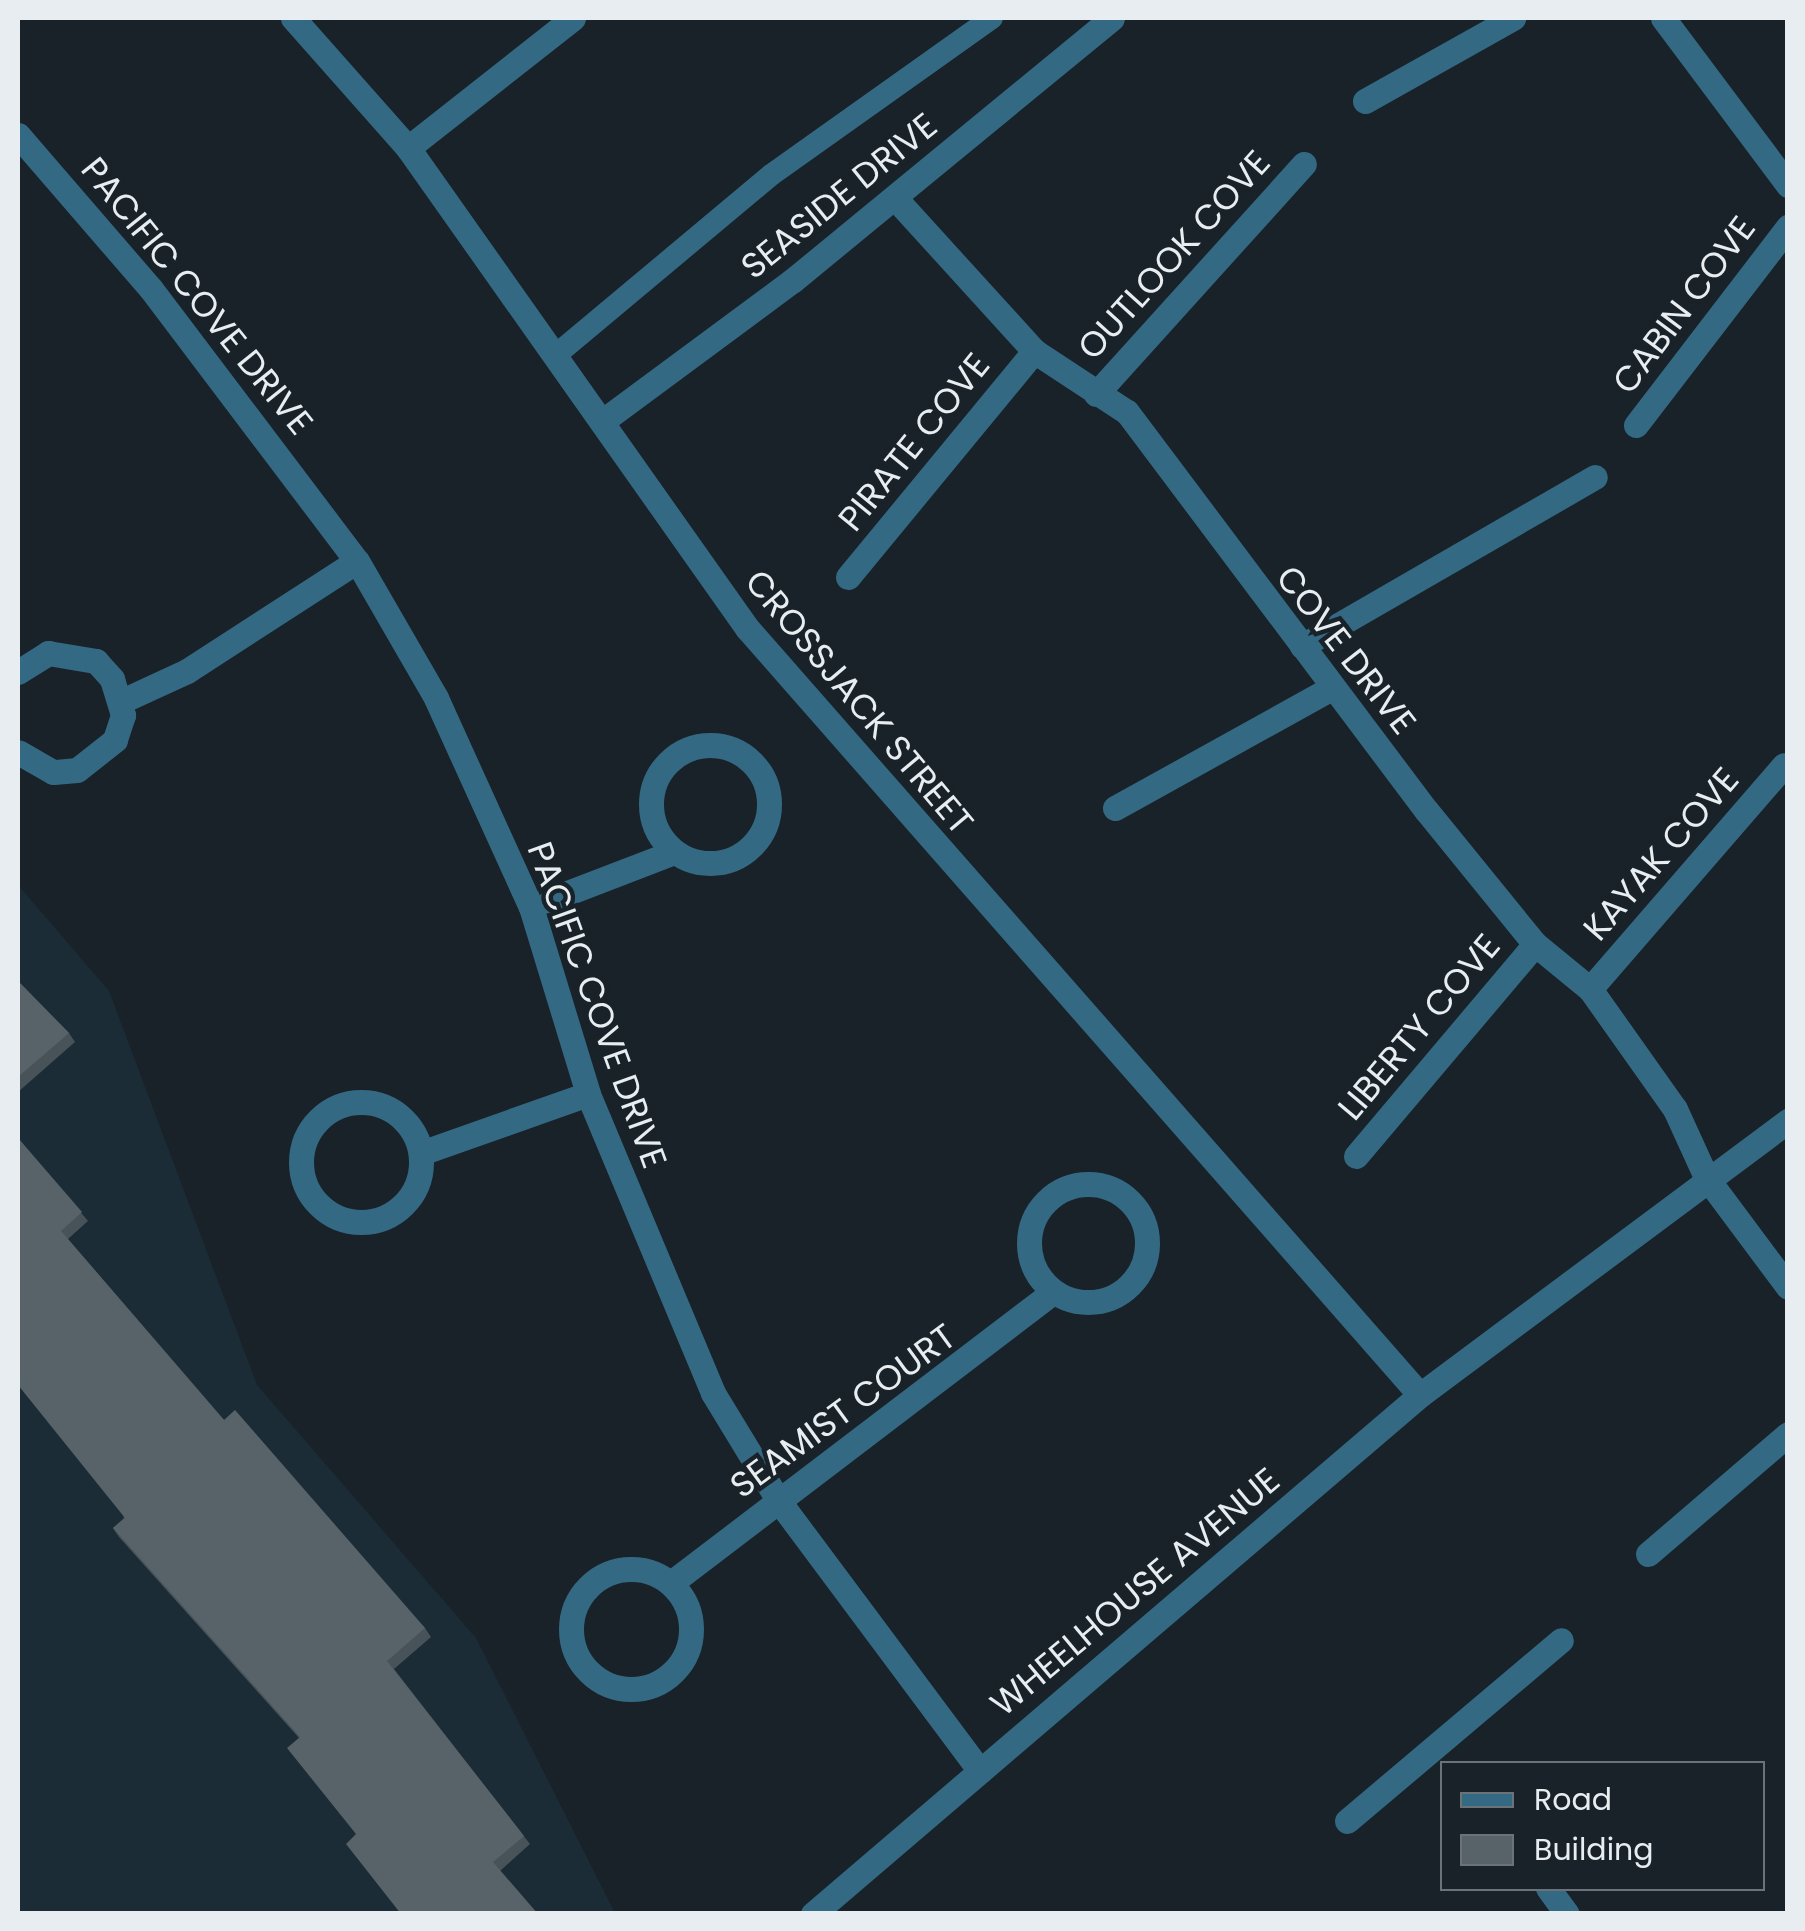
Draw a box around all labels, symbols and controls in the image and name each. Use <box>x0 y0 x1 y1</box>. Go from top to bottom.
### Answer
street label: SEASIDE DRIVE <box>733 104 945 288</box>
street label: OUTLOOK COVE <box>1069 142 1279 368</box>
street label: PACIFIC COVE DRIVE <box>72 149 322 443</box>
street label: CABIN COVE <box>1604 208 1764 402</box>
street label: PIRATE COVE <box>830 345 998 539</box>
street label: COVE DRIVE <box>1267 558 1425 742</box>
street label: CROSSJACK STREET <box>736 561 982 843</box>
street label: KAYAK COVE <box>1575 759 1747 949</box>
street label: PACIFIC COVE DRIVE <box>518 836 676 1174</box>
street label: LIBERTY COVE <box>1329 926 1509 1128</box>
street label: SEAMIST COURT <box>722 1315 964 1507</box>
street label: WHEELHOUSE AVENUE <box>982 1459 1288 1725</box>
legend <box>1440 1761 1765 1891</box>
text: Road <box>1534 1778 1612 1821</box>
text: Building <box>1534 1828 1654 1871</box>

